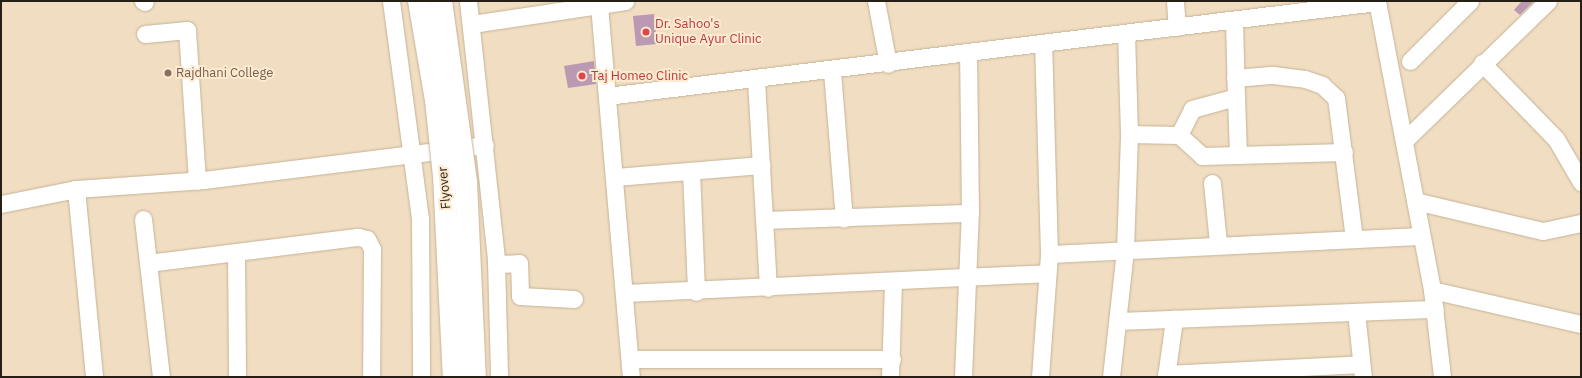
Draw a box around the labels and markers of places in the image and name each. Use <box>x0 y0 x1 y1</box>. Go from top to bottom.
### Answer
place label: Dr. Sahoo's Unique Ayur Clinic <box>655 17 761 48</box>
marker: Dr. Sahoo's Unique Ayur Clinic <box>640 26 652 38</box>
place label: Rajdhani College <box>176 65 273 81</box>
marker: Rajdhani College <box>163 68 173 78</box>
place label: Taj Homeo Clinic <box>591 68 688 84</box>
marker: Taj Homeo Clinic <box>576 70 588 82</box>

